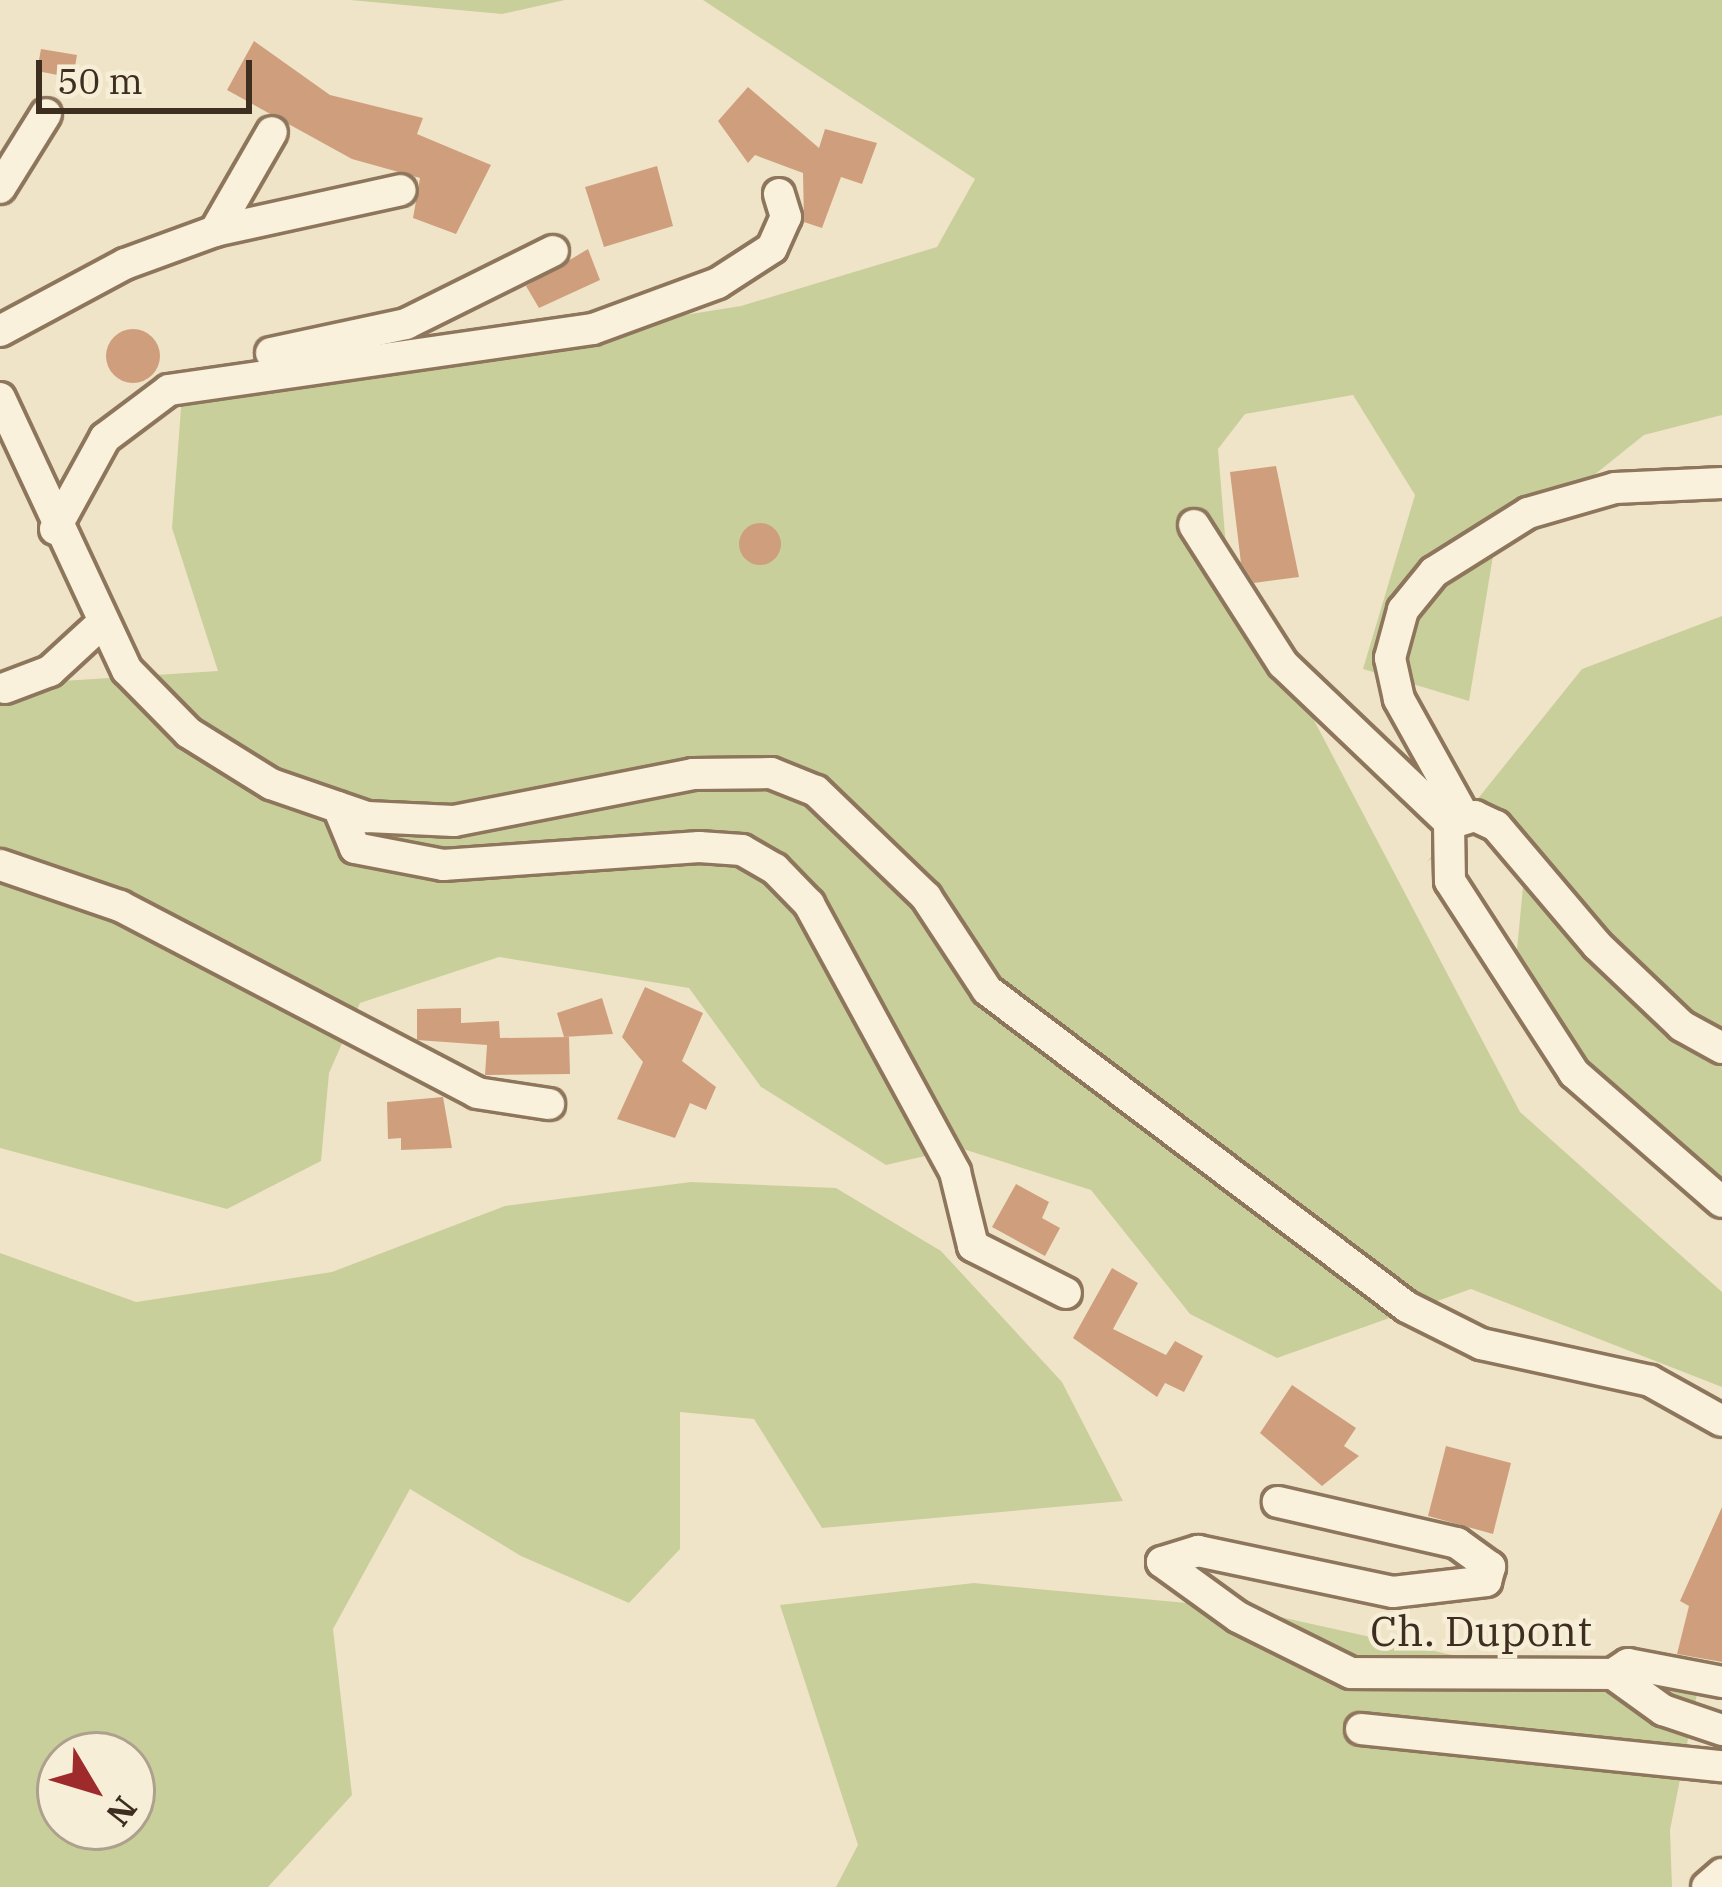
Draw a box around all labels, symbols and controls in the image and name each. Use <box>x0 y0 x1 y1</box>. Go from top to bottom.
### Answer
scale bar <box>42 36 258 110</box>
text: 50 m <box>57 57 143 104</box>
street label: Ch. Dupont <box>1370 1606 1592 1656</box>
north arrow <box>36 1731 156 1851</box>
text: N <box>97 1788 147 1835</box>

